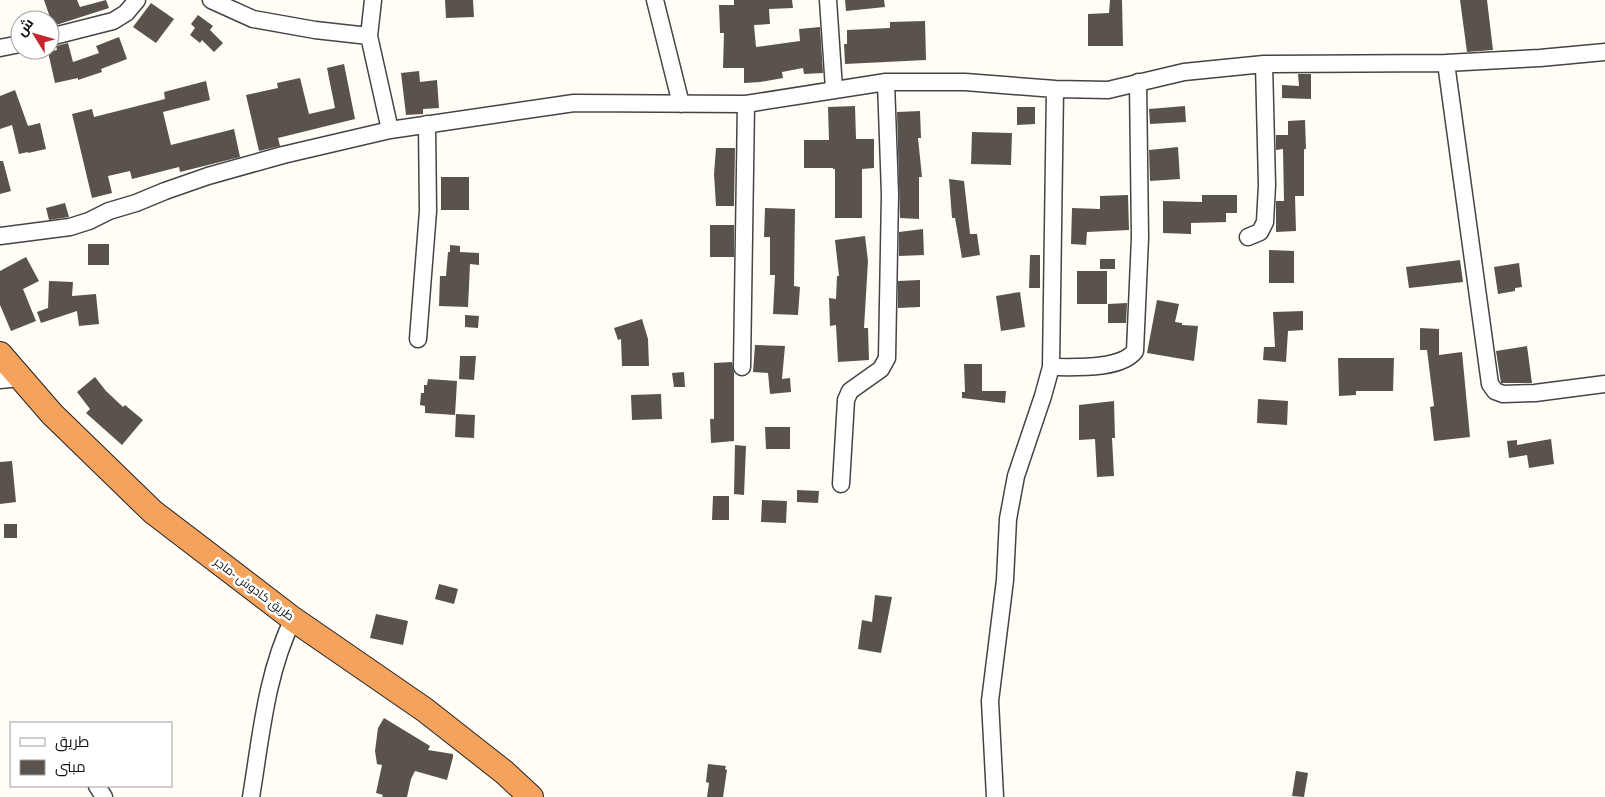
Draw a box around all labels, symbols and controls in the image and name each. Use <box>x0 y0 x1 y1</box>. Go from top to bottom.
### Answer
north arrow <box>10 10 60 60</box>
text: ش <box>11 14 38 40</box>
street label: طريق كادوش -ماجر <box>210 553 297 624</box>
legend <box>10 722 172 787</box>
text: طريق <box>55 731 89 752</box>
text: مبنى <box>55 756 86 777</box>

